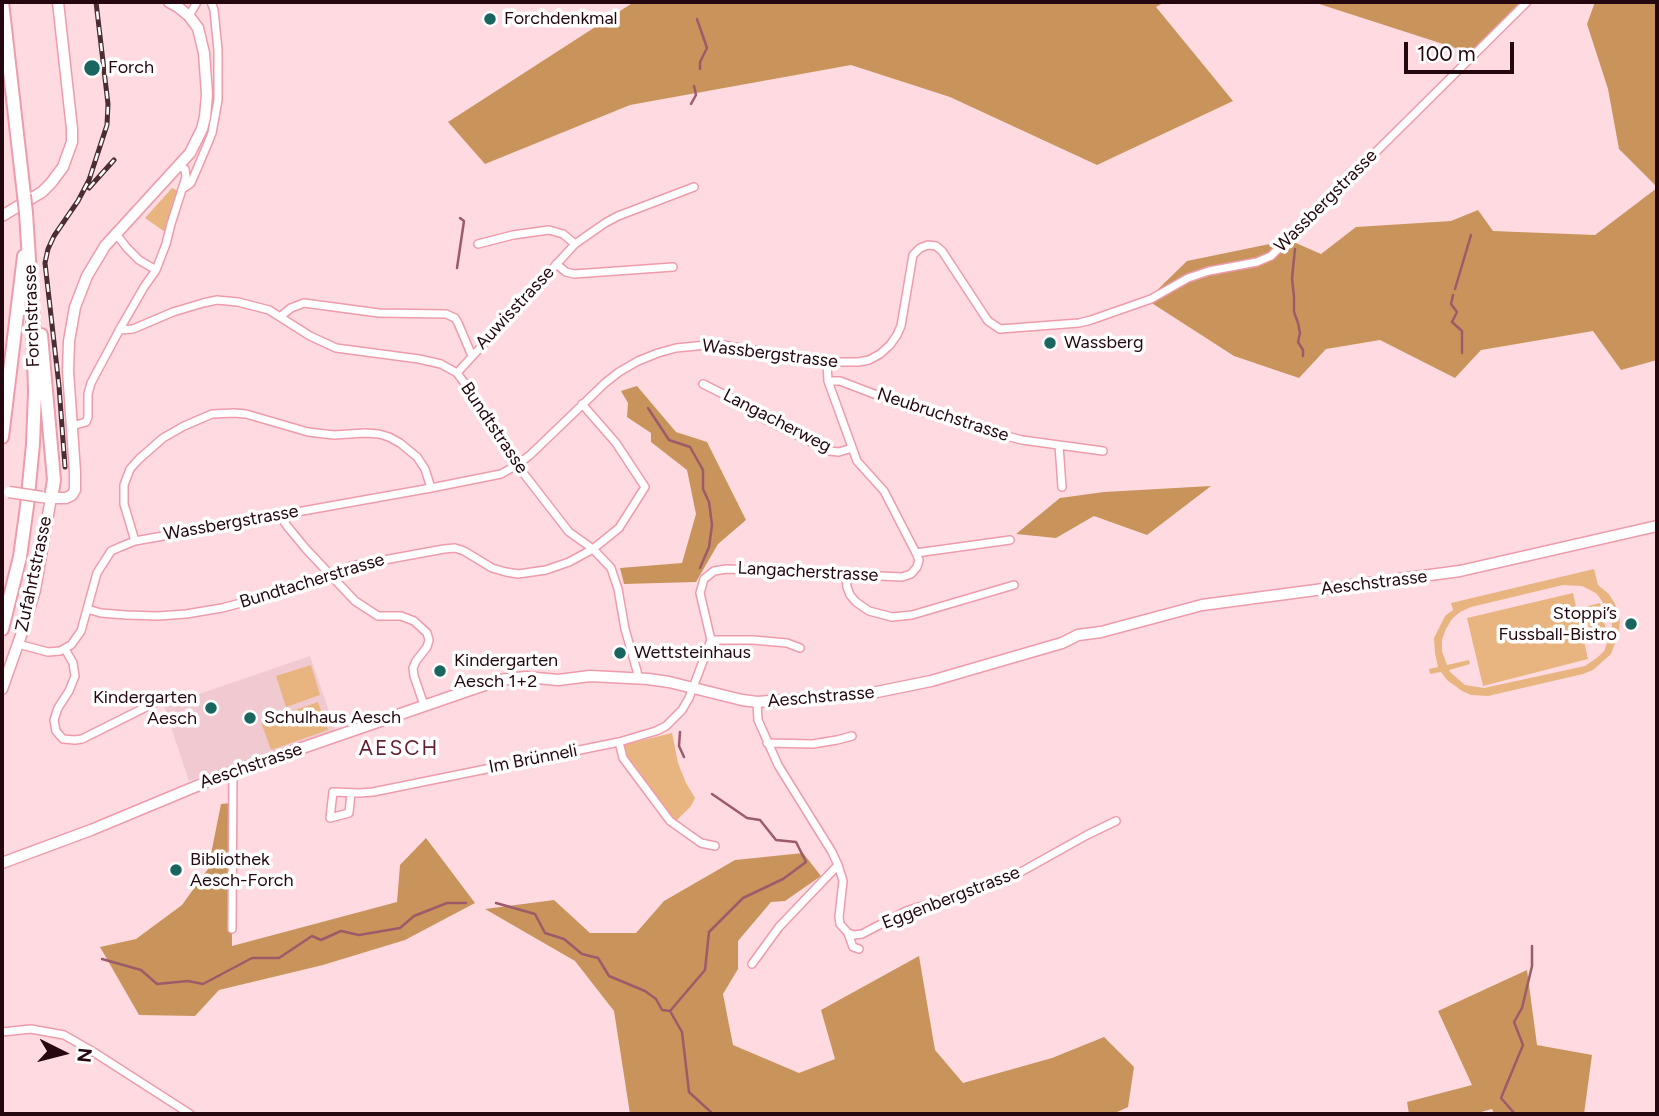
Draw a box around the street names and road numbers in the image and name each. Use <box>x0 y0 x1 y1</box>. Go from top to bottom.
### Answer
street label: Wassbergstrasse <box>1270 145 1382 257</box>
street label: Auwisstrasse <box>471 262 559 354</box>
street label: Forchstrasse <box>19 264 45 368</box>
street label: Wassbergstrasse <box>701 335 839 373</box>
street label: Bundtstrasse <box>456 378 532 478</box>
street label: Neubruchstrasse <box>874 384 1012 446</box>
street label: Langacherweg <box>719 385 835 457</box>
street label: Wassbergstrasse <box>162 501 300 545</box>
street label: Zufahrtstrasse <box>11 514 57 634</box>
street label: Bundtacherstrasse <box>237 549 387 613</box>
street label: Langacherstrasse <box>737 558 879 586</box>
street label: Aeschstrasse <box>1320 566 1428 600</box>
street label: Aeschstrasse <box>767 682 875 712</box>
street label: Aeschstrasse <box>197 738 305 794</box>
street label: Im Brünneli <box>487 740 579 778</box>
street label: Eggenbergstrasse <box>879 862 1023 934</box>

